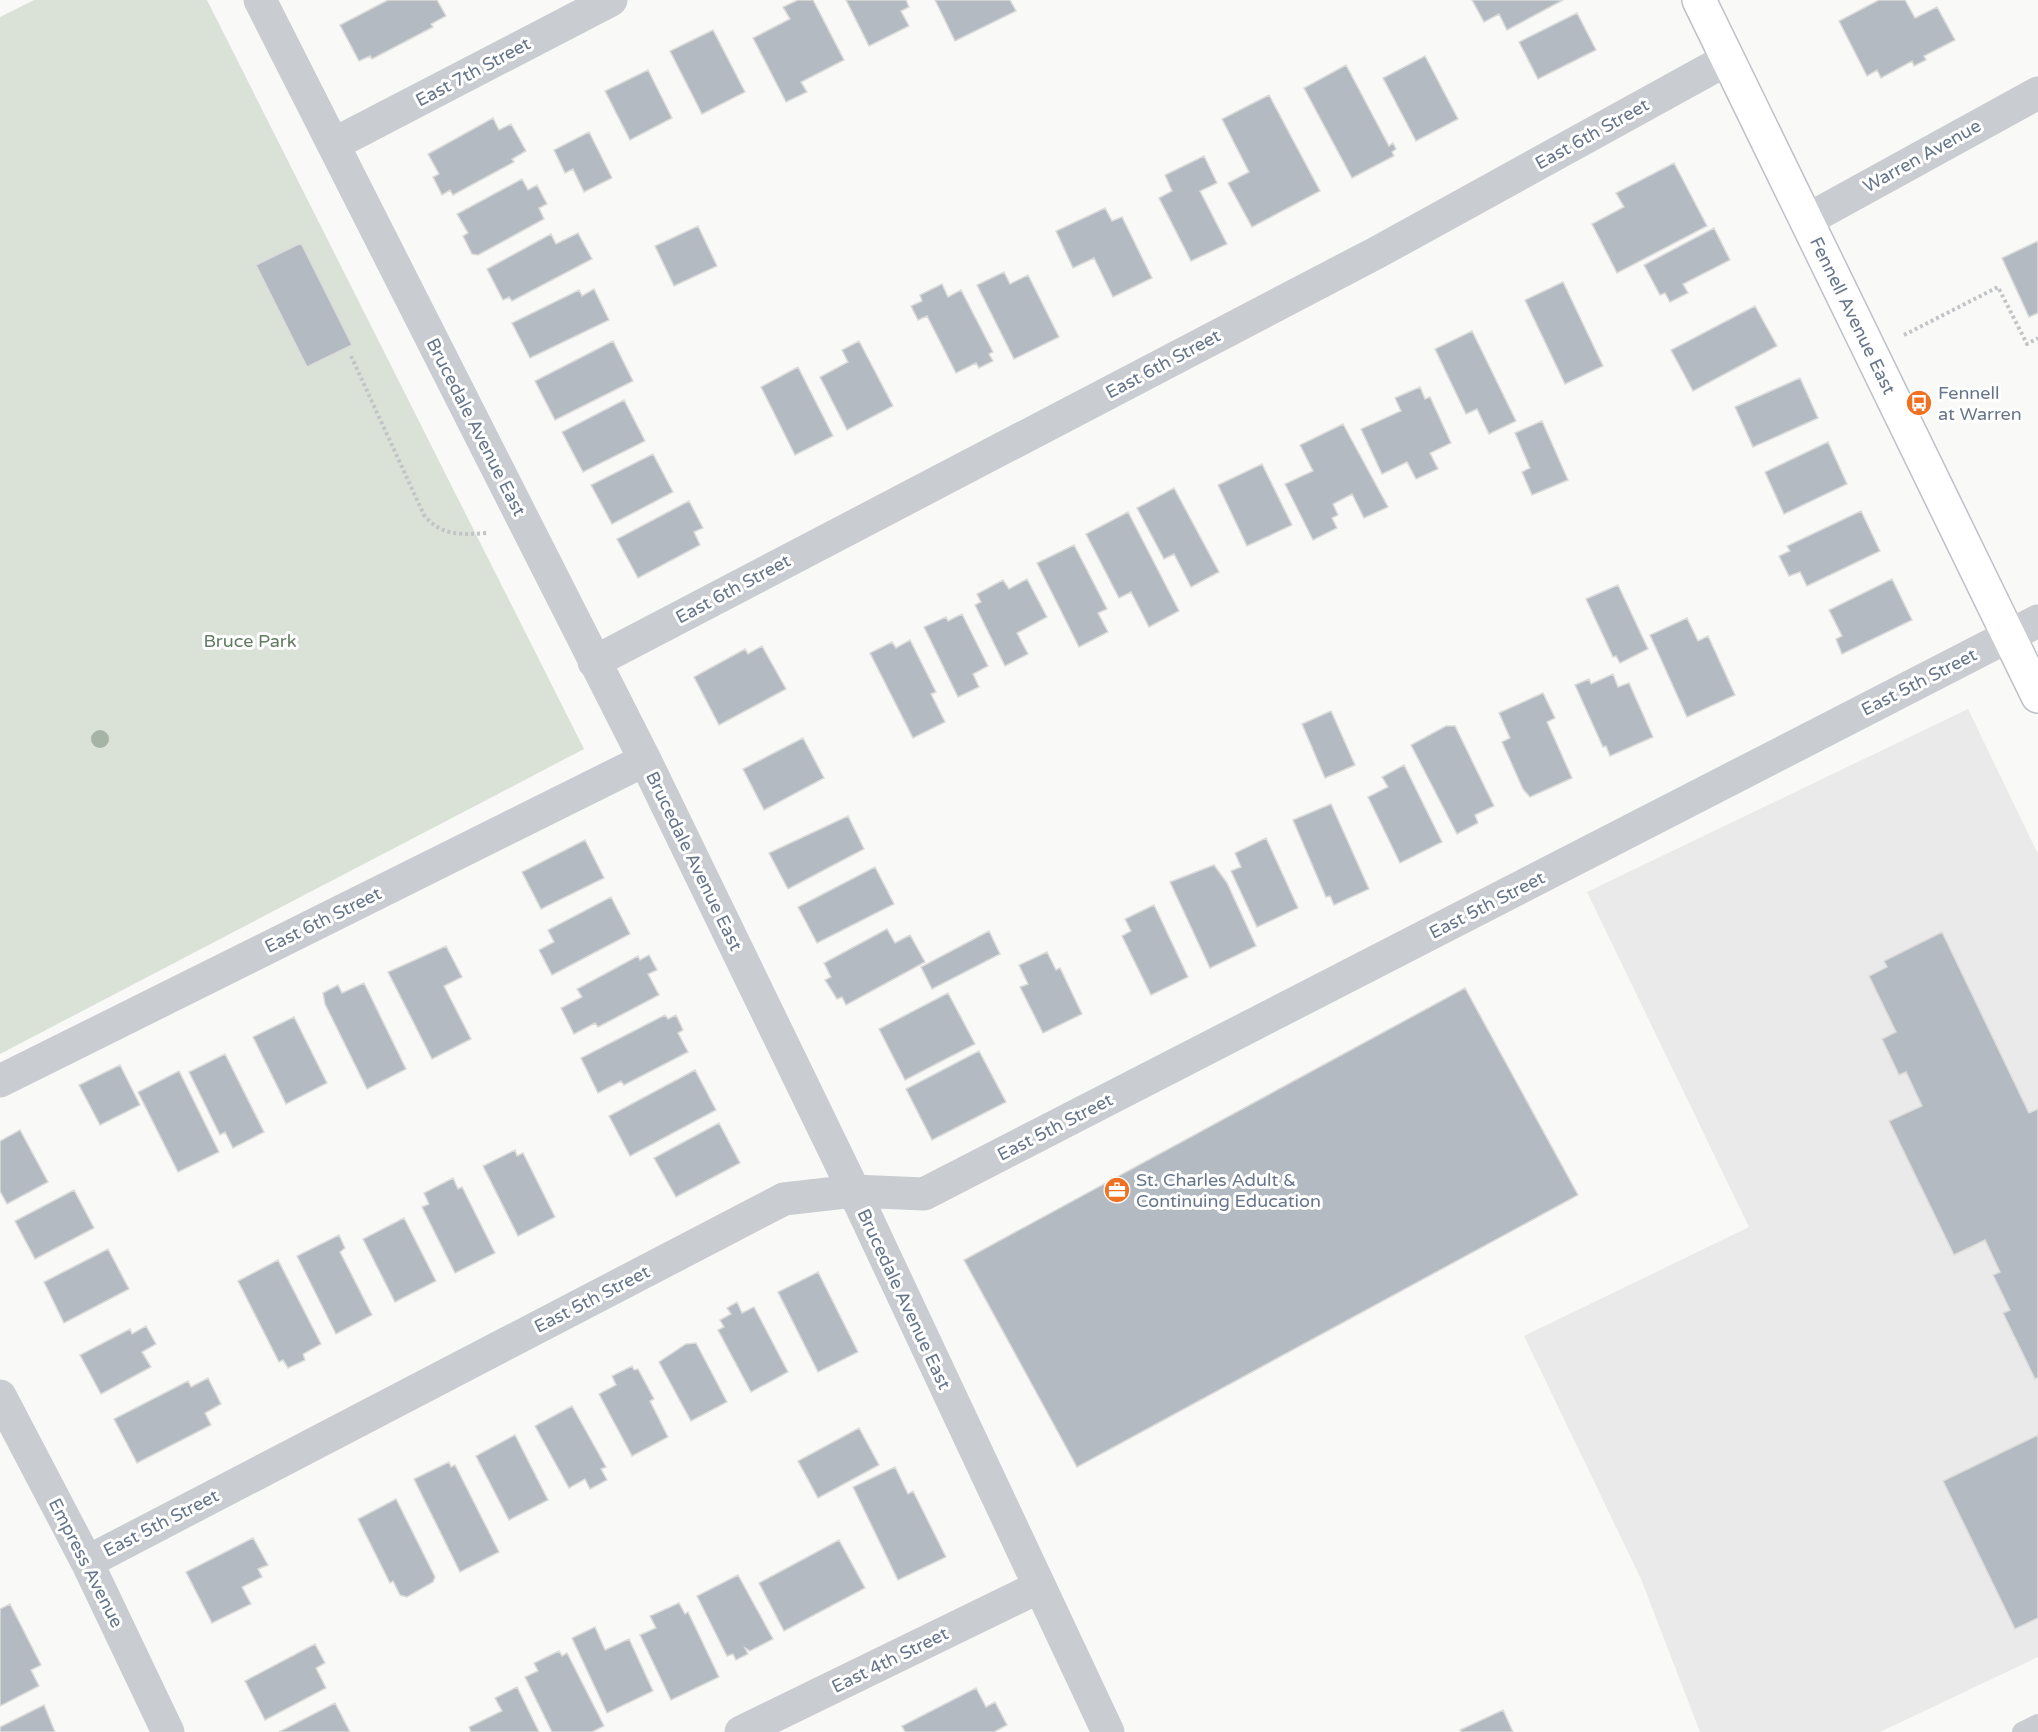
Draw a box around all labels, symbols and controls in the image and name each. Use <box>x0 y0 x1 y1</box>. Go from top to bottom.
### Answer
street label: East 7th Street <box>412 32 534 111</box>
street label: East 6th Street <box>1531 94 1653 174</box>
street label: Warren Avenue <box>1859 115 1985 197</box>
street label: Fennell Avenue East <box>1805 233 1900 398</box>
street label: East 6th Street <box>1102 324 1224 403</box>
street label: Brucedale Avenue East <box>422 334 531 520</box>
place label: Fennell at Warren <box>1938 382 2022 425</box>
bus stop icon: Fennell at Warren <box>1904 388 1934 418</box>
street label: East 6th Street <box>672 549 794 628</box>
park label: Bruce Park <box>203 630 297 652</box>
street label: East 5th Street <box>1857 643 1981 721</box>
street label: Brucedale Avenue East <box>641 768 747 954</box>
street label: East 5th Street <box>1425 866 1549 944</box>
street label: East 6th Street <box>261 882 385 958</box>
street label: East 5th Street <box>993 1088 1117 1166</box>
place label: St. Charles Adult & Continuing Education <box>1136 1169 1321 1212</box>
office icon: St. Charles Adult & Continuing Education <box>1102 1175 1132 1205</box>
street label: Brucedale Avenue East <box>852 1205 956 1393</box>
street label: East 5th Street <box>530 1260 654 1338</box>
street label: East 5th Street <box>99 1484 223 1562</box>
street label: Empress Avenue <box>44 1495 128 1631</box>
street label: East 4th Street <box>828 1622 952 1698</box>

